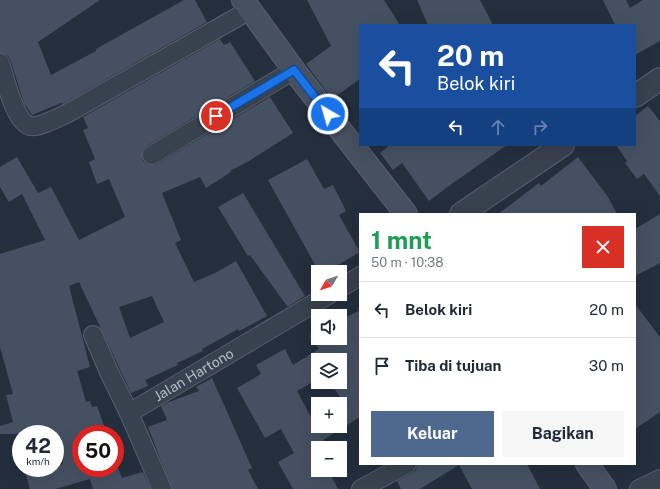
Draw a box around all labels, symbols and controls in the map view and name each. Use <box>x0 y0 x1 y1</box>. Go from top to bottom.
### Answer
text: 20 m <box>437 39 504 72</box>
icon: left <box>371 40 423 92</box>
text: Belok kiri <box>437 73 515 94</box>
position arrow <box>307 93 349 135</box>
pin <box>199 99 233 133</box>
icon: arrive <box>205 105 227 127</box>
icon: left <box>445 116 467 138</box>
icon: ahead <box>487 116 509 138</box>
icon: right <box>529 116 551 138</box>
text: 1 mnt <box>371 226 432 254</box>
button: close <box>582 226 624 268</box>
text: 50 m · 10:38 <box>371 255 444 270</box>
north arrow <box>311 265 347 301</box>
map controls <box>311 265 347 477</box>
icon: left <box>371 299 393 321</box>
text: Belok kiri <box>405 301 472 318</box>
text: 20 m <box>589 301 624 318</box>
button: sound <box>311 309 347 345</box>
street label: Jalan Hartono <box>151 345 236 404</box>
button: layers <box>311 353 347 389</box>
icon: arrive <box>371 355 393 377</box>
text: Tiba di tujuan <box>405 357 501 374</box>
text: 30 m <box>589 357 624 374</box>
button: + <box>311 397 347 433</box>
button: Keluar <box>371 411 494 457</box>
button: Bagikan <box>502 411 624 457</box>
speed limit sign: 50 <box>72 425 124 477</box>
text: 42 <box>25 434 51 458</box>
button: − <box>311 441 347 477</box>
text: km/h <box>26 455 50 467</box>

